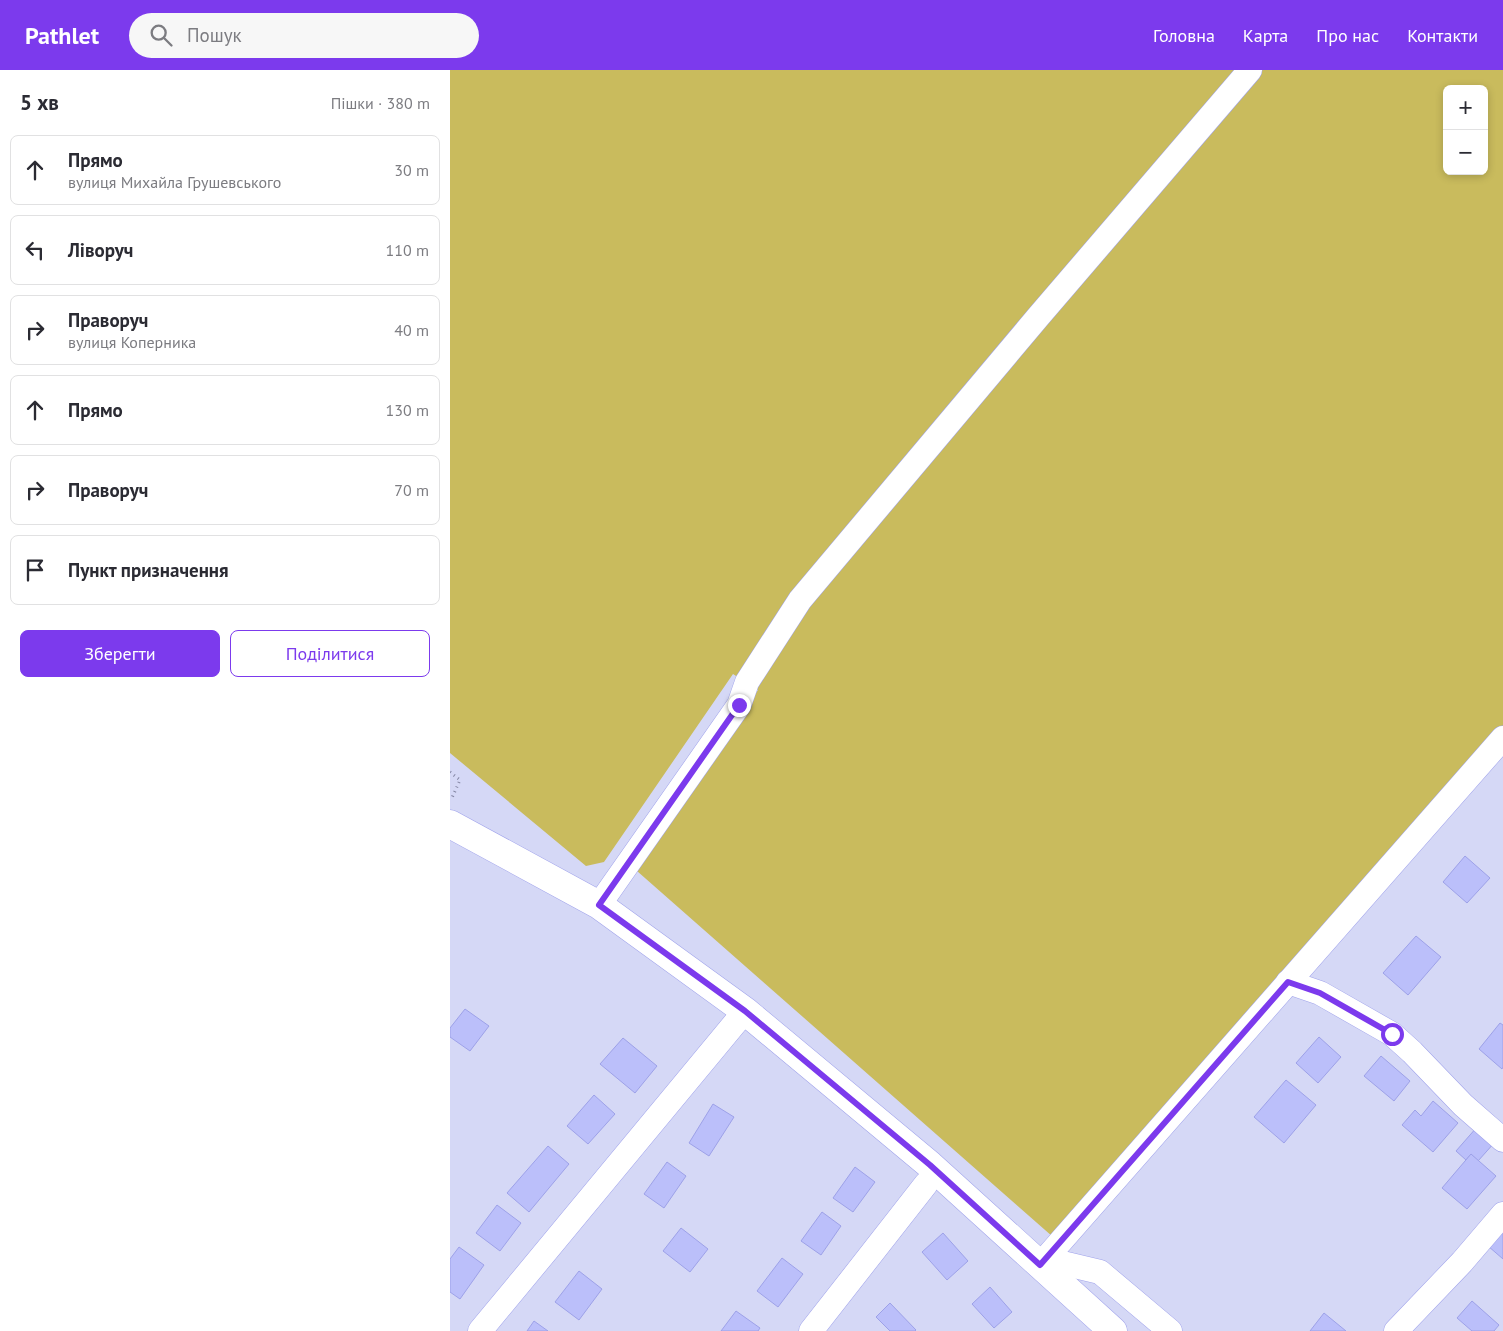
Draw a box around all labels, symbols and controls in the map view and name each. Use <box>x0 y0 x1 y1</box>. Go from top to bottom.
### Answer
search box <box>129 13 479 58</box>
text: Pathlet <box>25 20 99 51</box>
icon: search <box>147 21 175 49</box>
text: Пошук <box>187 23 242 47</box>
text: Головна <box>1153 24 1215 47</box>
text: Карта <box>1243 24 1288 47</box>
text: Про нас <box>1316 24 1379 47</box>
text: Контакти <box>1407 24 1478 47</box>
map controls <box>1443 85 1488 175</box>
button: + <box>1443 85 1488 130</box>
text: 5 хв <box>20 89 59 116</box>
text: Пішки · 380 m <box>331 93 430 113</box>
button: − <box>1443 130 1488 175</box>
text: Прямо <box>68 148 123 172</box>
icon: ahead <box>21 156 49 184</box>
text: 30 m <box>394 160 429 180</box>
text: вулиця Михайла Грушевського <box>68 172 281 192</box>
icon: left <box>21 236 49 264</box>
text: Ліворуч <box>68 238 133 262</box>
text: 110 m <box>386 240 429 260</box>
text: Праворуч <box>68 308 148 332</box>
icon: right <box>21 316 49 344</box>
text: 40 m <box>394 320 429 340</box>
text: вулиця Коперника <box>68 332 196 352</box>
icon: ahead <box>21 396 49 424</box>
text: Прямо <box>68 398 123 422</box>
text: 130 m <box>386 400 429 420</box>
icon: right <box>21 476 49 504</box>
text: Праворуч <box>68 478 148 502</box>
text: 70 m <box>394 480 429 500</box>
icon: arrive <box>21 556 49 584</box>
text: Пункт призначення <box>68 558 229 582</box>
button: Зберегти <box>20 630 220 677</box>
button: Поділитися <box>230 630 430 677</box>
route end <box>728 694 751 717</box>
route start <box>1381 1023 1404 1046</box>

